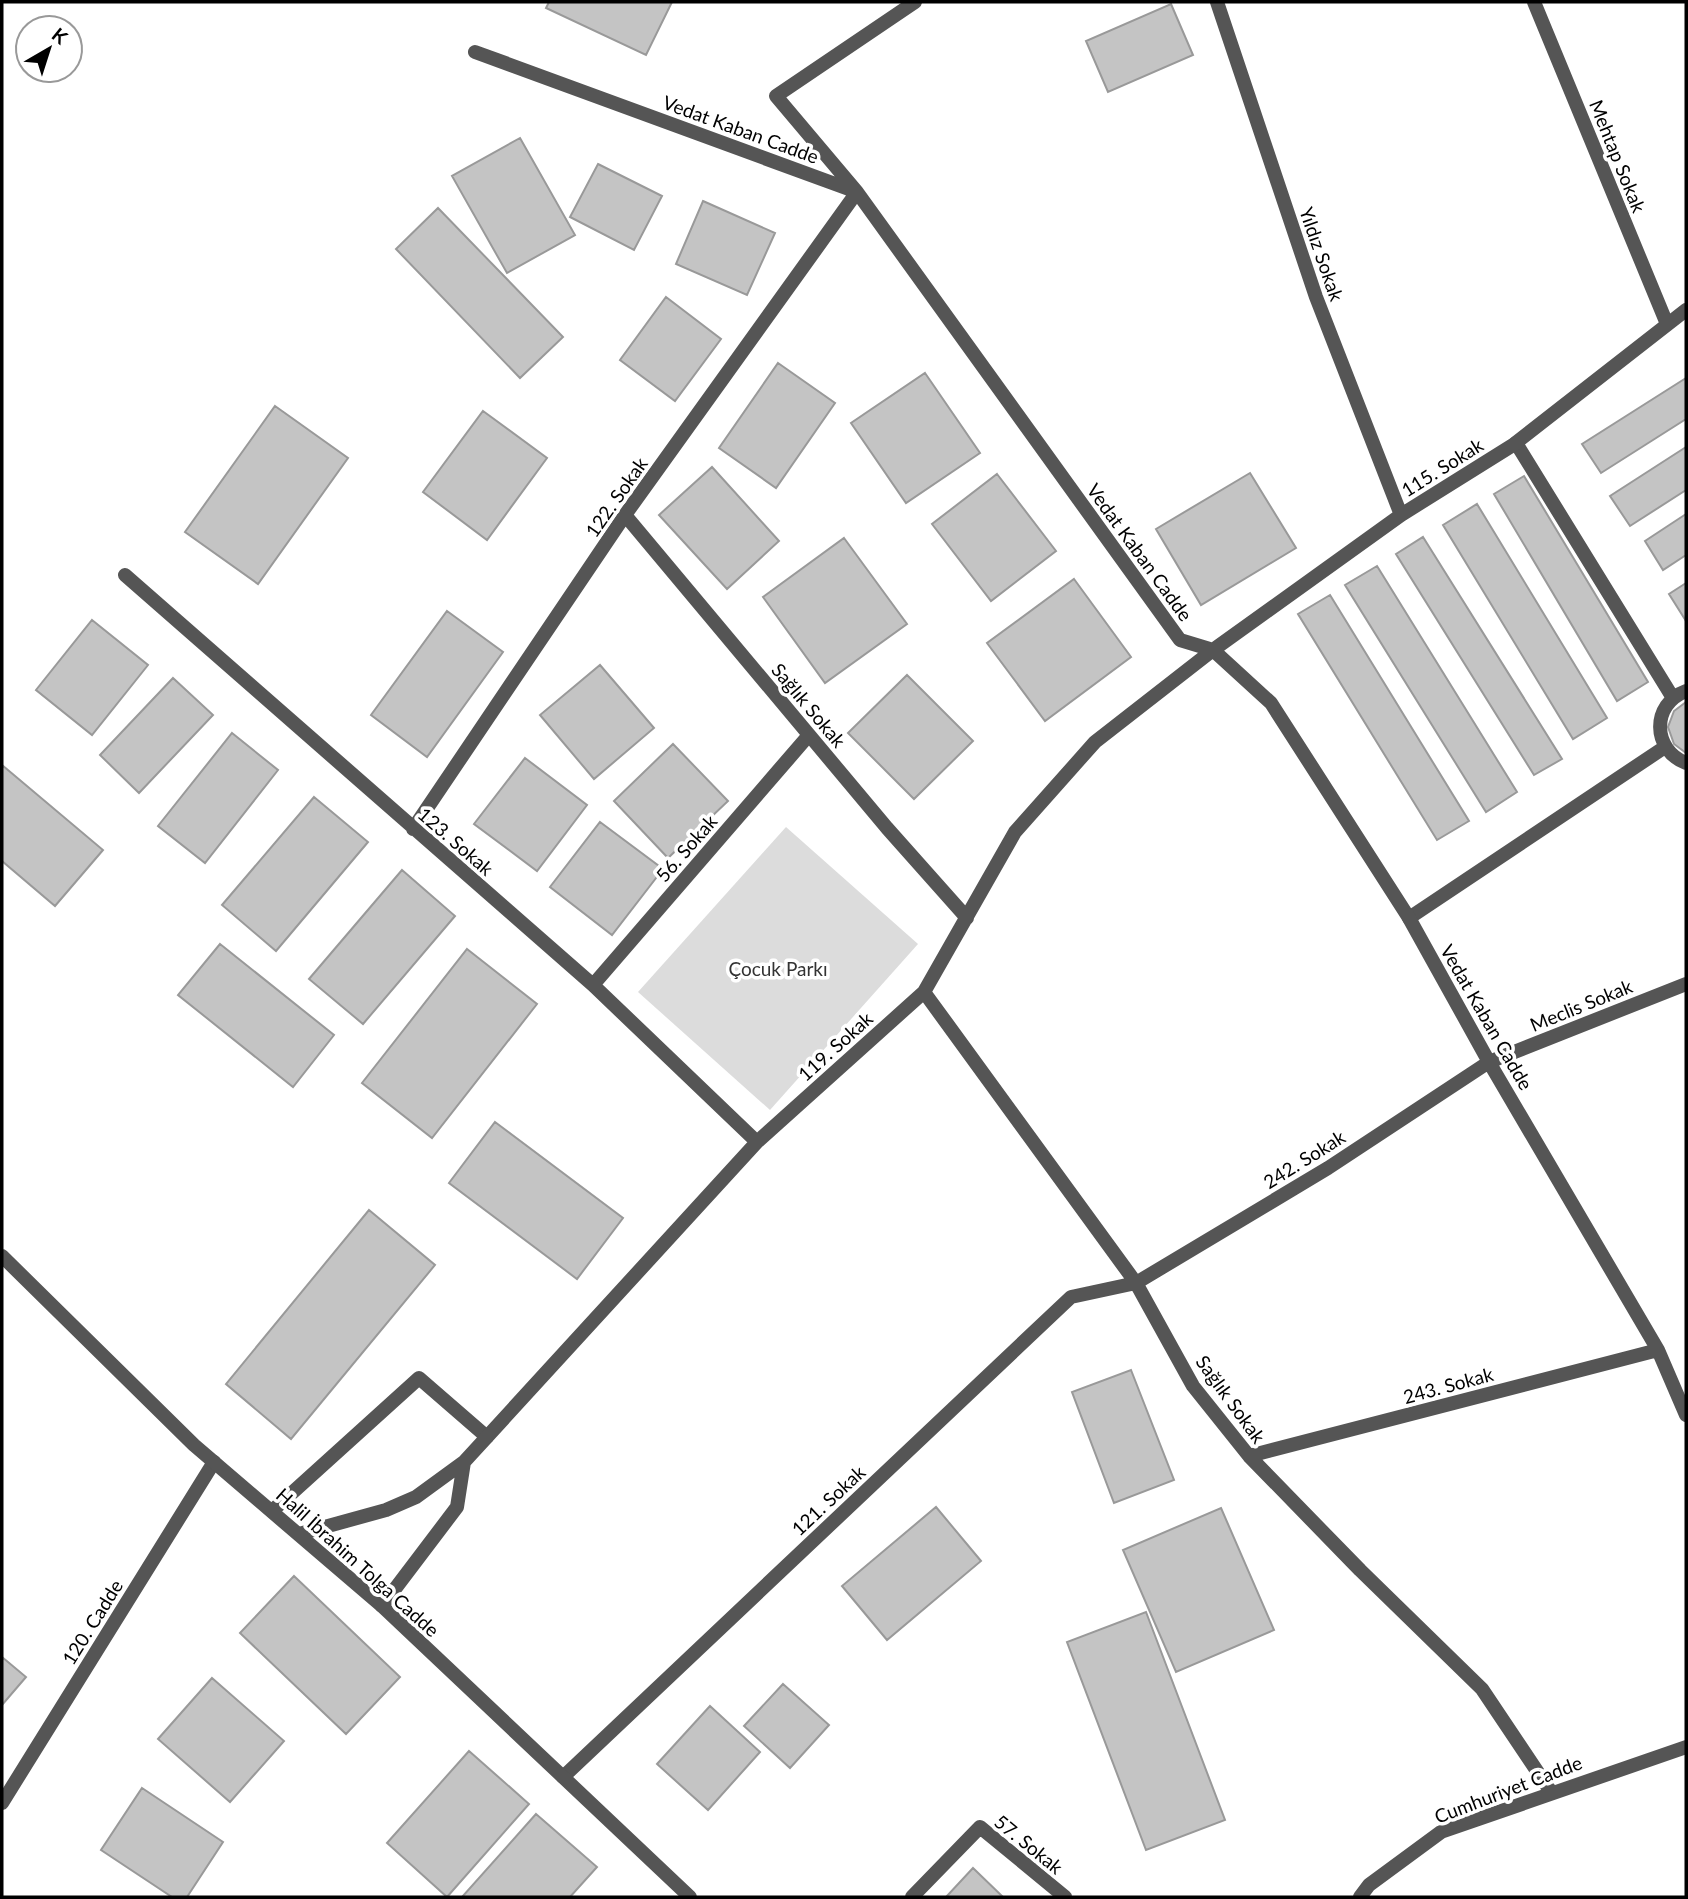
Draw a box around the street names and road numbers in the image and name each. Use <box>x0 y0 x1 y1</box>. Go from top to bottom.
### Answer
street label: Vedat Kaban Cadde <box>660 90 822 168</box>
street label: Mehtap Sokak <box>1585 96 1651 216</box>
street label: Yıldız Sokak <box>1295 204 1349 304</box>
street label: 115. Sokak <box>1397 433 1487 501</box>
street label: 122. Sokak <box>580 452 652 541</box>
street label: Vedat Kaban Cadde <box>1082 479 1198 625</box>
street label: Sağlık Sokak <box>767 658 851 752</box>
street label: 123. Sokak <box>414 802 499 880</box>
street label: 56. Sokak <box>651 810 722 886</box>
street label: Vedat Kaban Cadde <box>1436 940 1538 1094</box>
street label: Meclis Sokak <box>1526 974 1636 1036</box>
street label: 119. Sokak <box>793 1006 877 1085</box>
street label: 242. Sokak <box>1259 1125 1349 1193</box>
street label: Sağlık Sokak <box>1191 1351 1271 1448</box>
street label: 243. Sokak <box>1401 1362 1496 1408</box>
street label: 121. Sokak <box>786 1460 870 1540</box>
street label: Halil İbrahim Tolga Cadde <box>272 1483 444 1641</box>
street label: 120. Cadde <box>57 1575 127 1669</box>
street label: Cumhuriyet Cadde <box>1431 1750 1585 1828</box>
street label: 57. Sokak <box>990 1810 1068 1879</box>

